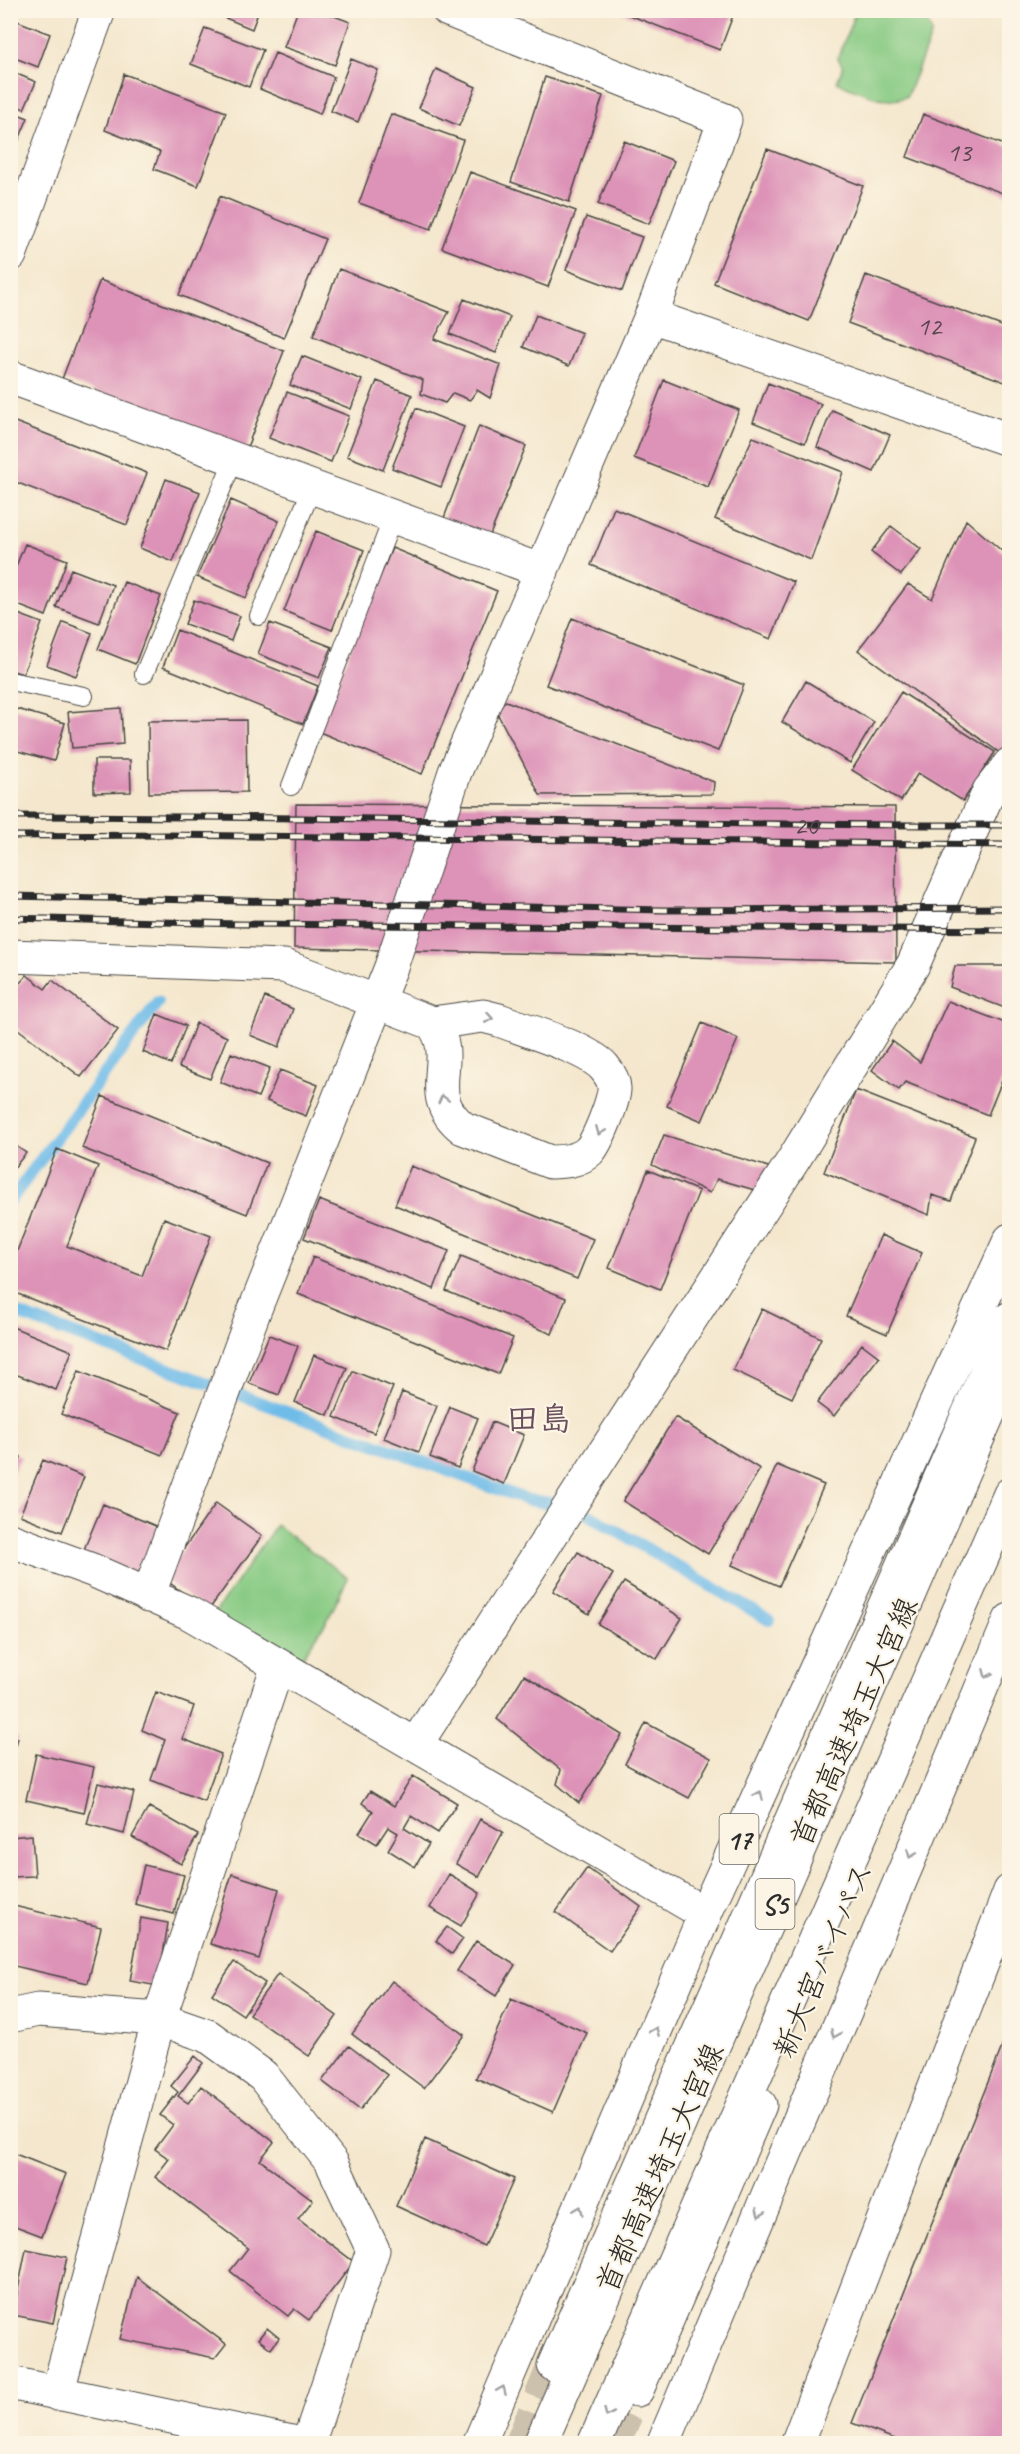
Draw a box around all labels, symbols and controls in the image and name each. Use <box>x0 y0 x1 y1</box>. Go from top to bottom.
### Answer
house number: 13 <box>947 135 973 169</box>
house number: 12 <box>917 309 943 343</box>
house number: 20 <box>794 808 820 842</box>
one-way arrow <box>484 1012 494 1024</box>
one-way arrow <box>438 1094 451 1104</box>
one-way arrow <box>595 1124 607 1135</box>
district label: 田島 <box>506 1398 572 1440</box>
street label: 首都高速埼玉大宮線 <box>782 1591 926 1853</box>
one-way arrow <box>982 1668 994 1679</box>
one-way arrow <box>752 1790 764 1801</box>
road number: 17 <box>720 1814 758 1864</box>
one-way arrow <box>906 1848 918 1859</box>
street label: 新大宮バイパス <box>765 1856 881 2064</box>
road number: S5 <box>756 1879 794 1929</box>
one-way arrow <box>648 2027 660 2038</box>
one-way arrow <box>830 2027 842 2038</box>
street label: 首都高速埼玉大宮線 <box>588 2037 732 2299</box>
one-way arrow <box>571 2206 583 2217</box>
one-way arrow <box>755 2207 767 2218</box>
one-way arrow <box>495 2385 507 2396</box>
one-way arrow <box>603 2407 615 2418</box>

